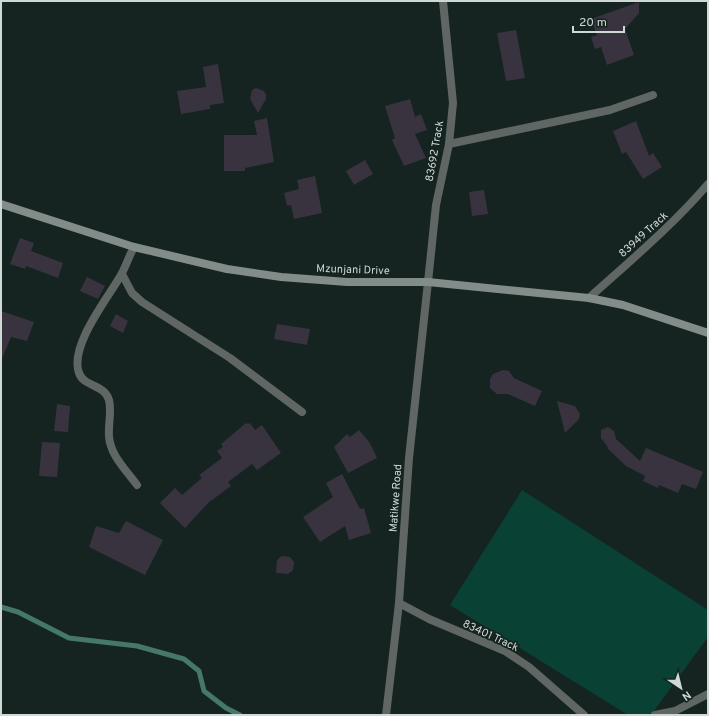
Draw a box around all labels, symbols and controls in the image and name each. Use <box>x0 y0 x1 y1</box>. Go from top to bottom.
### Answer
scale bar <box>573 8 624 34</box>
text: 20 m <box>579 15 607 31</box>
street label: 83692 Track <box>423 119 447 183</box>
street label: 83949 Track <box>616 209 671 261</box>
street label: Mzunjani Drive <box>316 262 390 278</box>
street label: Matikwe Road <box>387 464 405 533</box>
street label: 83401 Track <box>460 617 521 655</box>
north arrow <box>661 668 701 708</box>
text: N <box>679 687 693 703</box>

